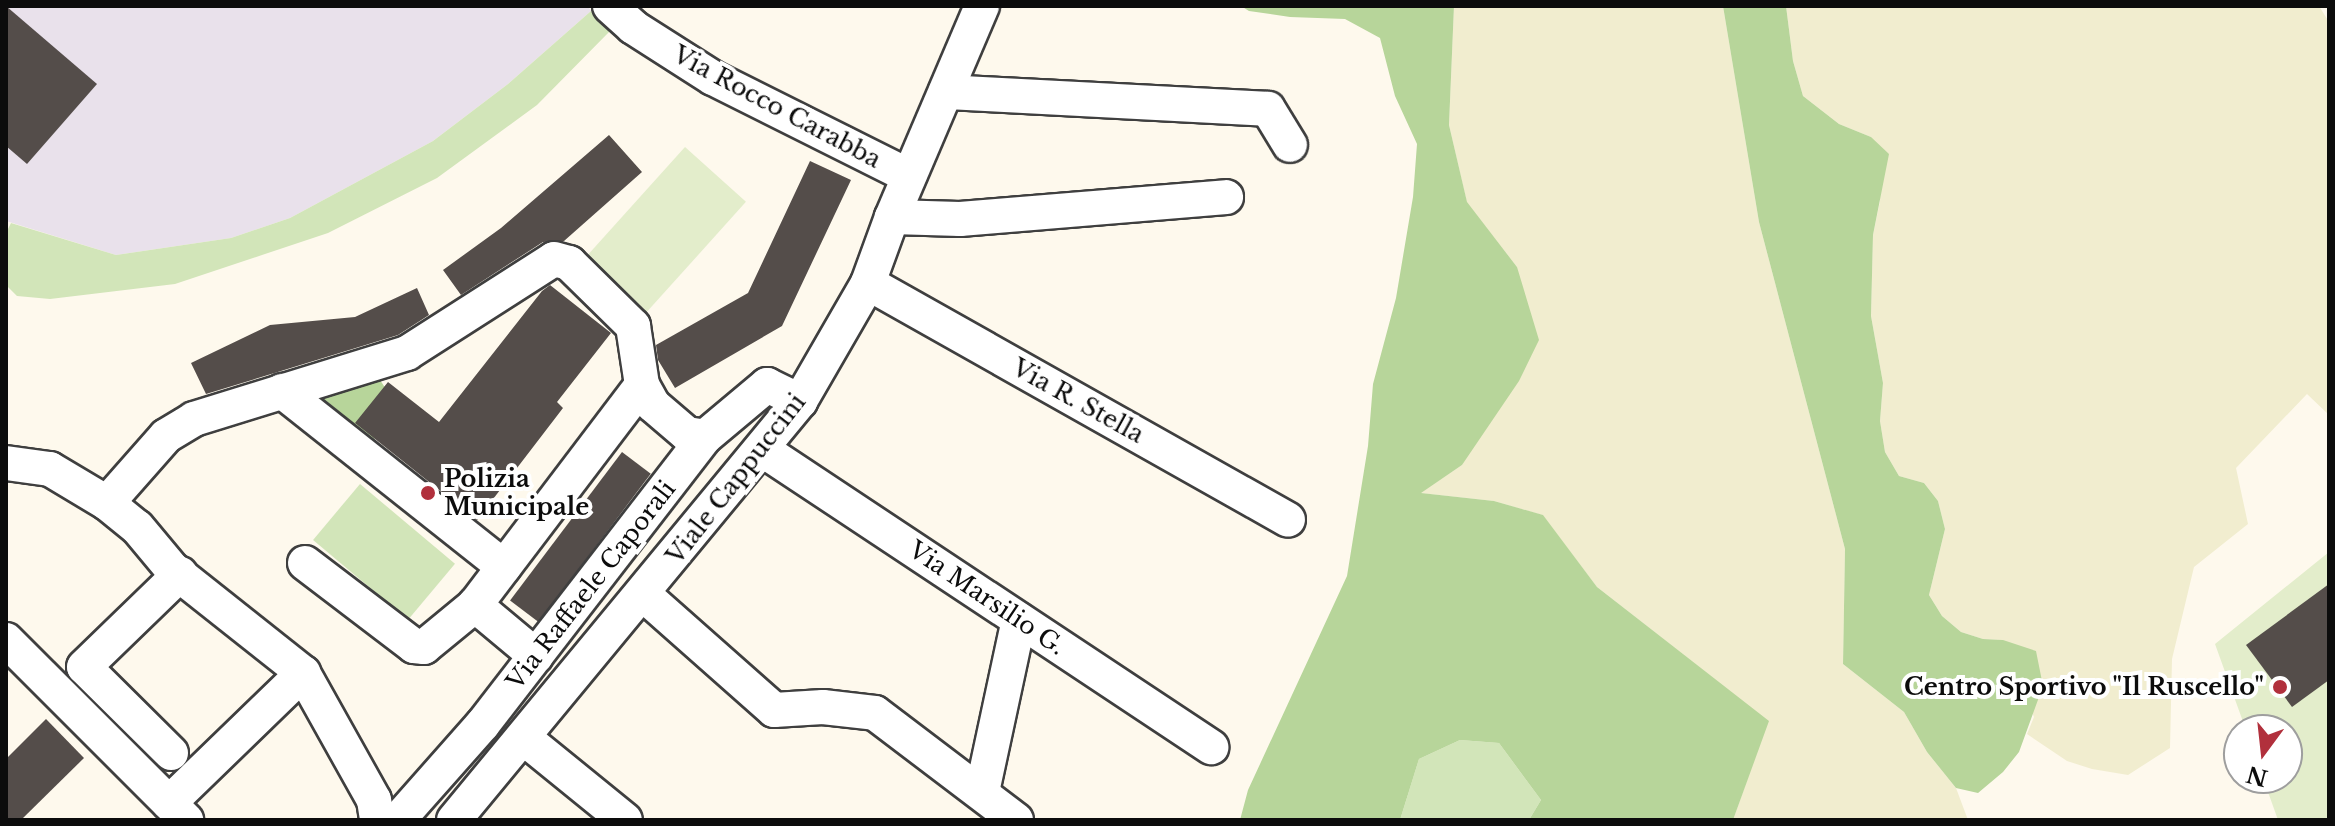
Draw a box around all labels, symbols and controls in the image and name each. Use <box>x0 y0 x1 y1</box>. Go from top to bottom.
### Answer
street label: Via Rocco Carabba <box>668 40 886 174</box>
street label: Via R. Stella <box>1007 353 1149 449</box>
street label: Viale Cappuccini <box>661 388 811 570</box>
place label: Polizia Municipale <box>444 465 589 521</box>
street label: Via Raffaele Caporali <box>500 475 682 695</box>
marker: Polizia Municipale <box>419 484 437 502</box>
street label: Via Marsilio G. <box>903 535 1071 661</box>
place label: Centro Sportivo "Il Ruscello" <box>1904 673 2264 701</box>
marker: Centro Sportivo "Il Ruscello" <box>2271 678 2289 696</box>
north arrow <box>2223 714 2303 794</box>
text: N <box>2244 760 2271 791</box>

